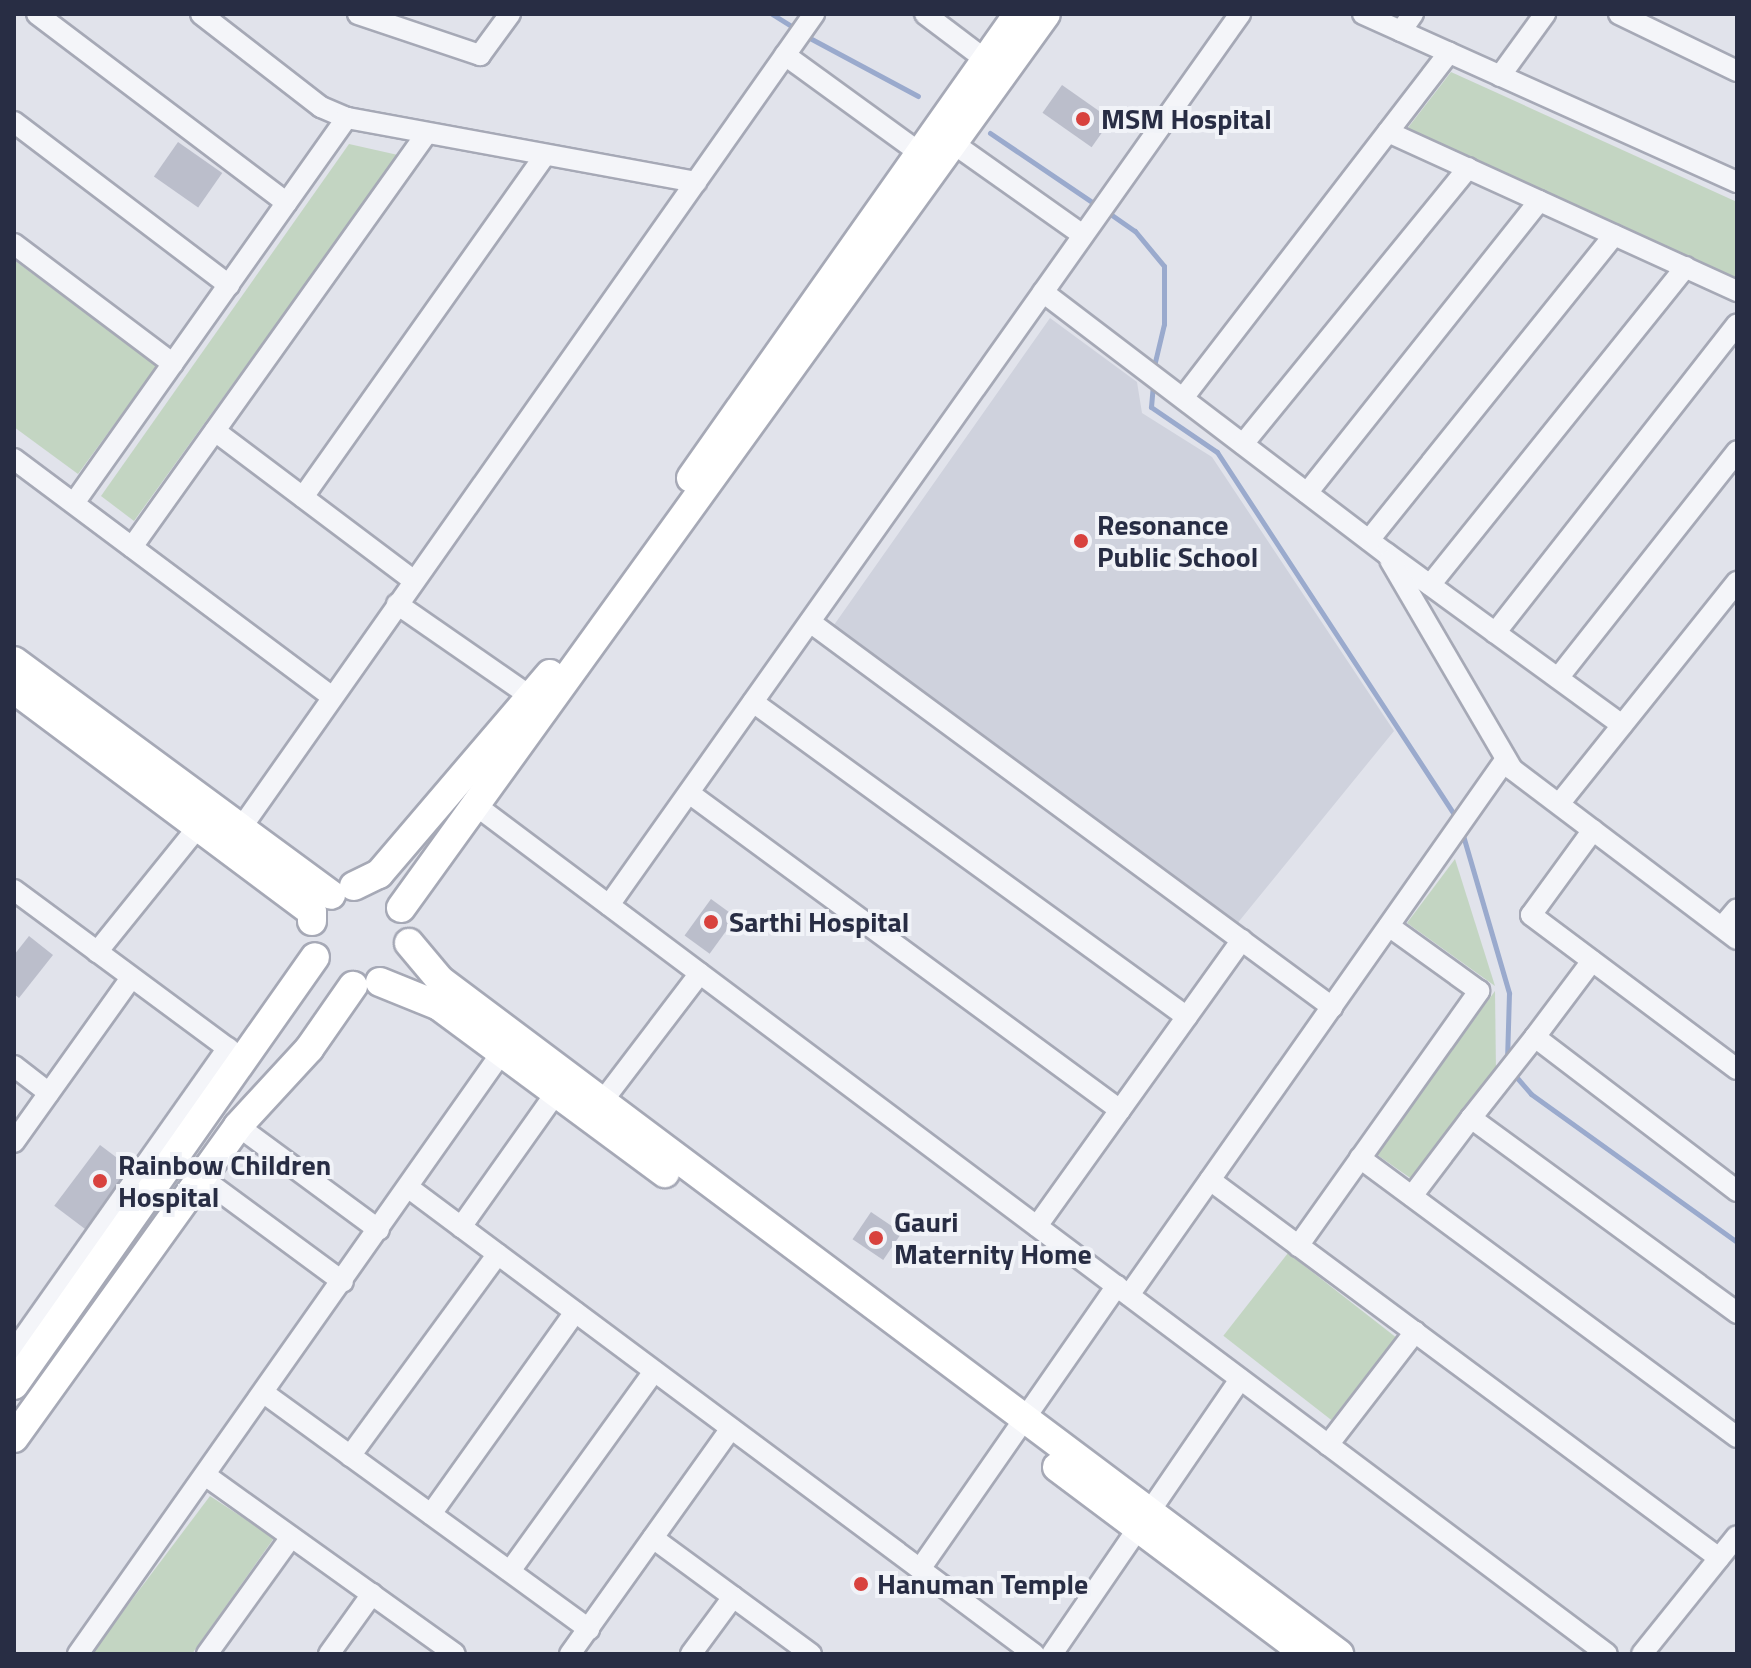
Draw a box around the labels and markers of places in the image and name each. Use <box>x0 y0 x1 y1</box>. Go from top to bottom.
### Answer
place label: MSM Hospital <box>1101 102 1272 136</box>
marker: MSM Hospital <box>1072 108 1094 130</box>
place label: Resonance Public School <box>1097 508 1258 574</box>
marker: Resonance Public School <box>1072 532 1090 550</box>
place label: Sarthi Hospital <box>729 905 909 939</box>
marker: Sarthi Hospital <box>700 911 722 933</box>
place label: Rainbow Children Hospital <box>118 1148 331 1214</box>
marker: Rainbow Children Hospital <box>89 1170 111 1192</box>
place label: Gauri Maternity Home <box>894 1205 1092 1271</box>
marker: Gauri Maternity Home <box>865 1227 887 1249</box>
place label: Hanuman Temple <box>877 1567 1088 1601</box>
marker: Hanuman Temple <box>852 1575 870 1593</box>

